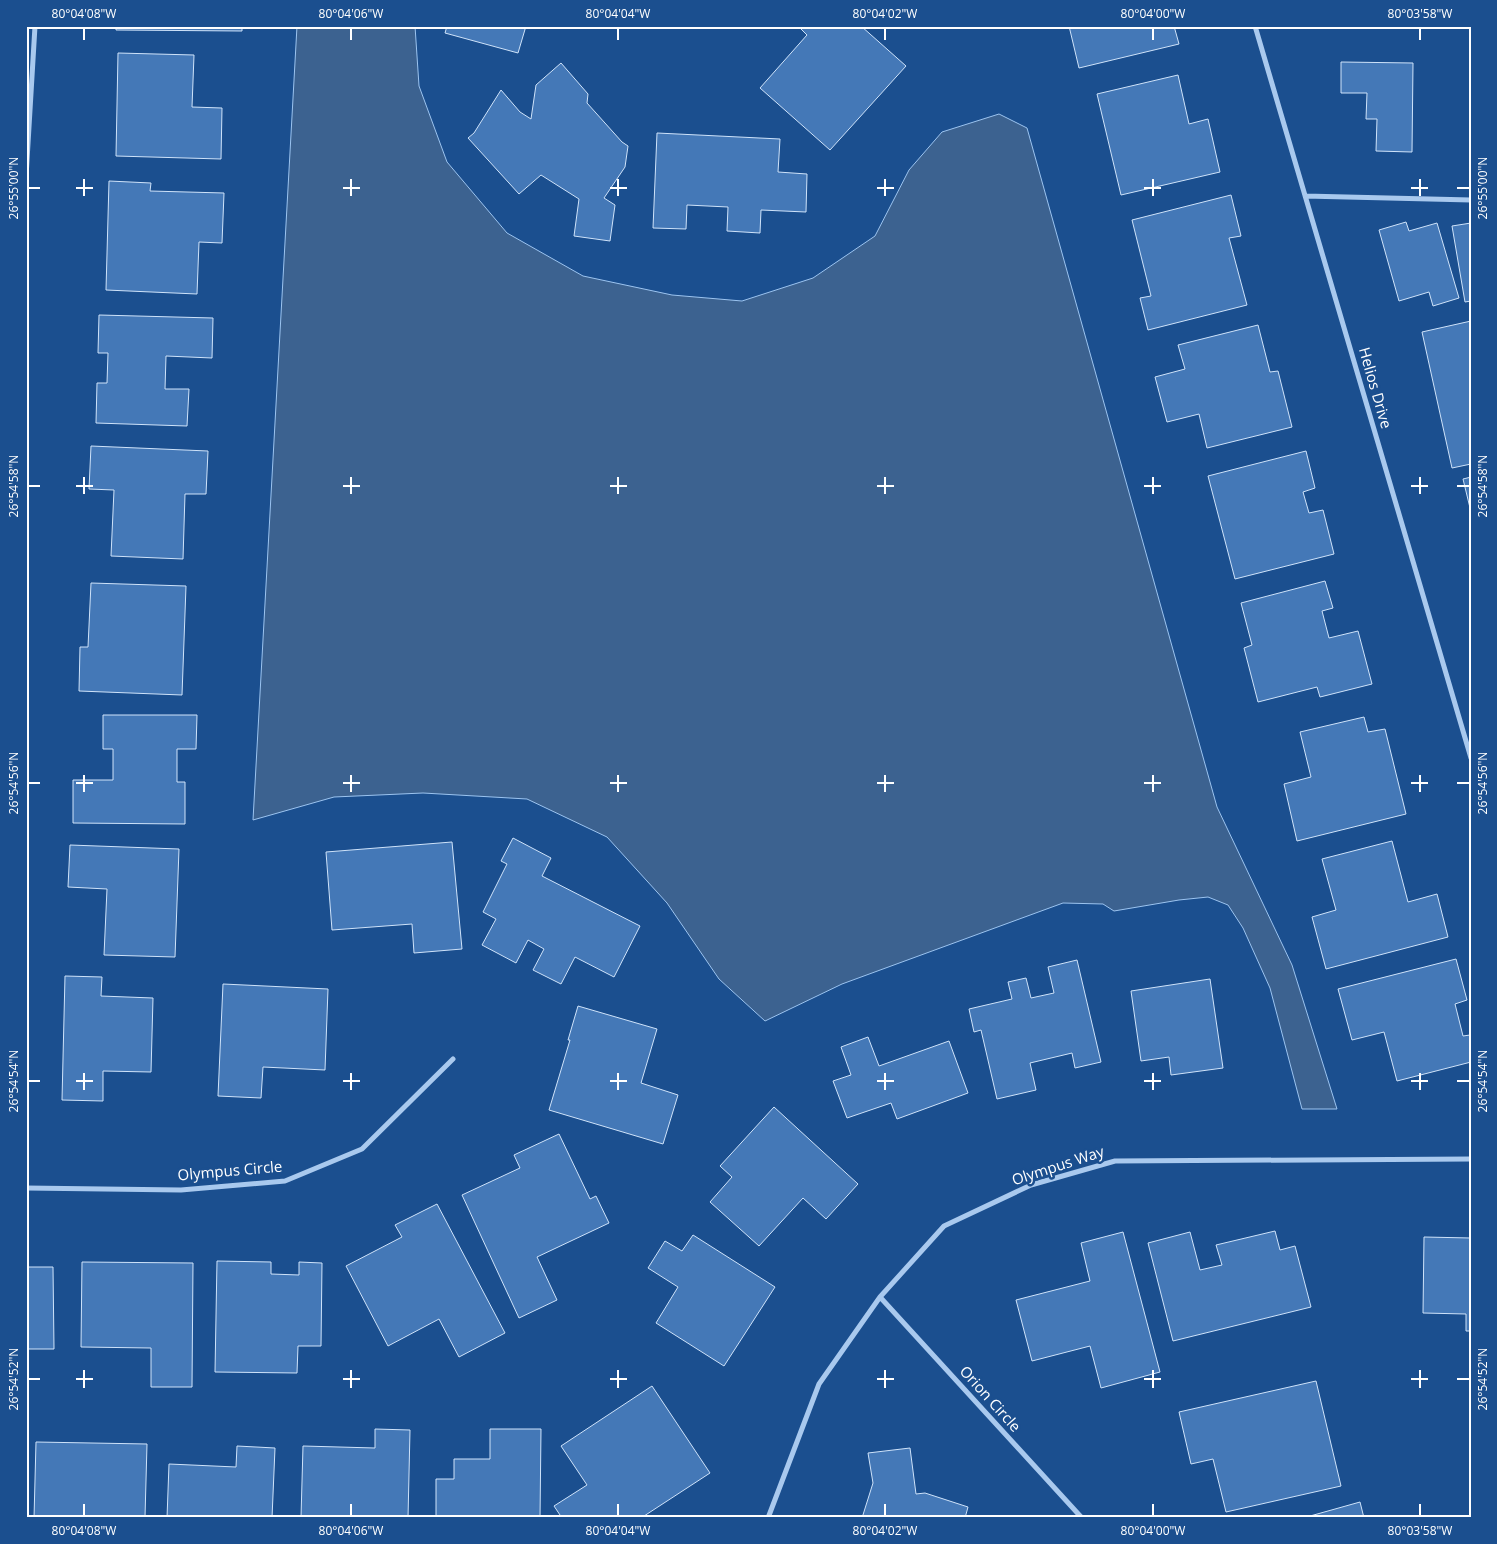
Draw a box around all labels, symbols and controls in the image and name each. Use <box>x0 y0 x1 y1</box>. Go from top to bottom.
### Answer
text: 80°04'08"W <box>52 5 116 22</box>
text: 80°04'06"W <box>319 5 383 22</box>
text: 80°04'04"W <box>586 5 650 22</box>
text: 80°04'02"W <box>853 5 917 22</box>
text: 80°04'00"W <box>1121 5 1185 22</box>
text: 80°03'58"W <box>1388 5 1452 22</box>
text: 26°55'00"N <box>5 157 22 219</box>
text: 26°55'00"N <box>1474 157 1491 219</box>
street label: Helios Drive <box>1355 345 1397 431</box>
text: 26°54'58"N <box>5 455 22 517</box>
text: 26°54'58"N <box>1474 455 1491 517</box>
text: 26°54'56"N <box>5 752 22 814</box>
text: 26°54'56"N <box>1474 752 1491 814</box>
text: 26°54'54"N <box>5 1050 22 1112</box>
text: 26°54'54"N <box>1474 1050 1491 1112</box>
street label: Olympus Way <box>1009 1141 1107 1189</box>
street label: Olympus Circle <box>177 1155 283 1185</box>
text: 26°54'52"N <box>5 1348 22 1410</box>
text: 26°54'52"N <box>1474 1348 1491 1410</box>
street label: Orion Circle <box>956 1361 1026 1436</box>
text: 80°04'08"W <box>52 1522 116 1539</box>
text: 80°04'06"W <box>319 1522 383 1539</box>
text: 80°04'04"W <box>586 1522 650 1539</box>
text: 80°04'02"W <box>853 1522 917 1539</box>
text: 80°04'00"W <box>1121 1522 1185 1539</box>
text: 80°03'58"W <box>1388 1522 1452 1539</box>

